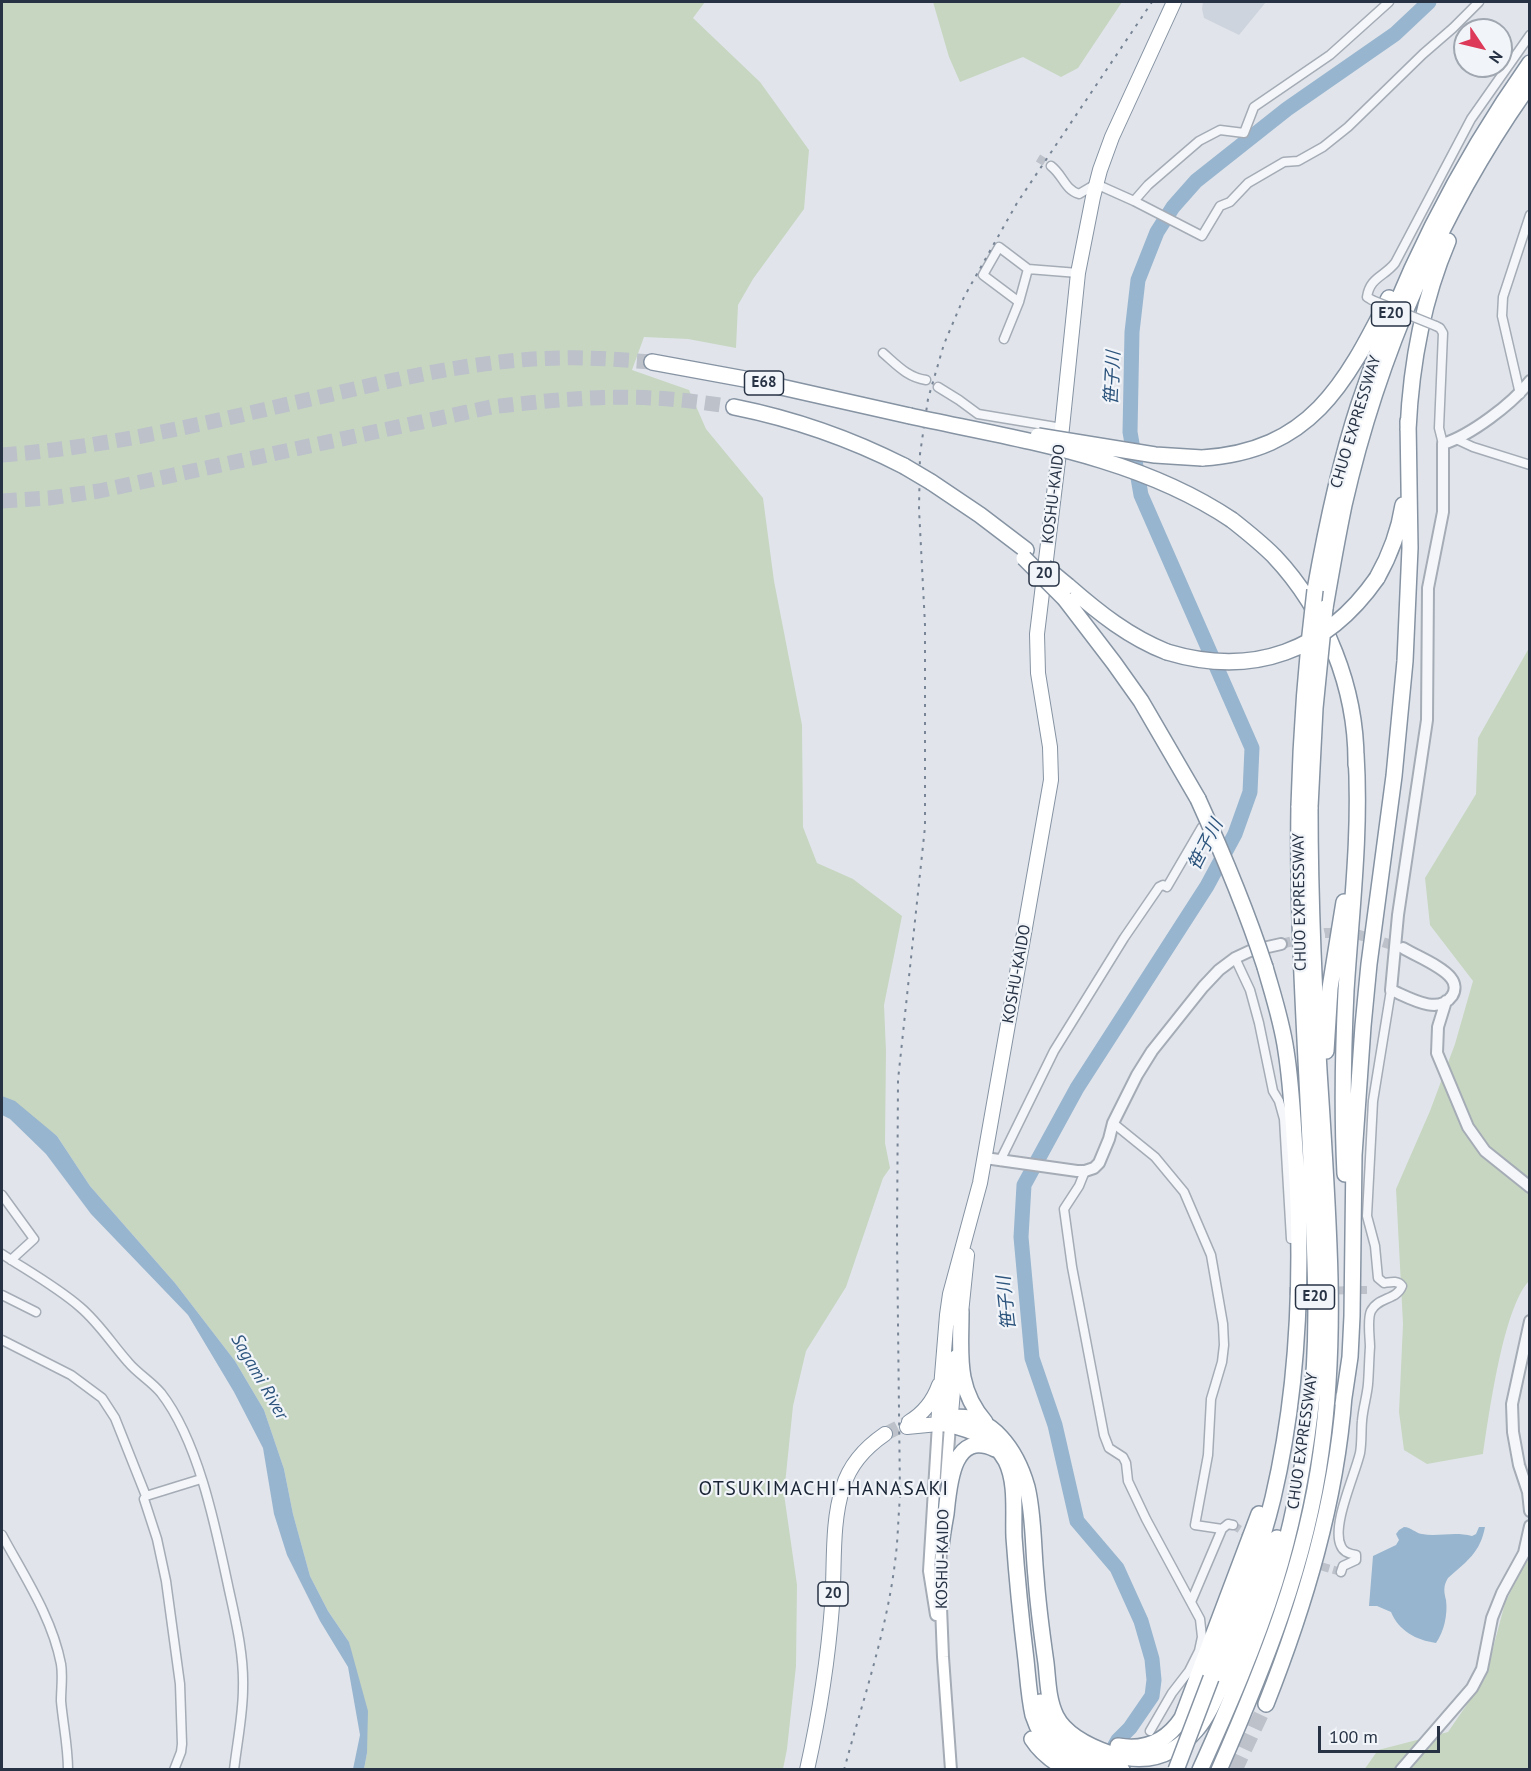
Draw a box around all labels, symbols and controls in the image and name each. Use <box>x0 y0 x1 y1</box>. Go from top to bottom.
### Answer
north arrow <box>1453 18 1513 78</box>
text: N <box>1485 47 1507 67</box>
road number: E20 <box>1372 302 1410 326</box>
water label: 笹子川 <box>1101 350 1125 406</box>
street label: CHUO EXPRESSWAY <box>1327 353 1385 491</box>
road number: E68 <box>744 371 783 395</box>
street label: KOSHU-KAIDO <box>1038 443 1070 545</box>
road number: 20 <box>1029 562 1059 586</box>
water label: 笹子川 <box>1184 816 1228 874</box>
street label: CHUO EXPRESSWAY <box>1289 833 1311 971</box>
street label: KOSHU-KAIDO <box>999 923 1035 1025</box>
water label: 笹子川 <box>993 1275 1021 1331</box>
road number: E20 <box>1296 1285 1334 1309</box>
water label: Sagami River <box>226 1330 292 1424</box>
street label: CHUO EXPRESSWAY <box>1284 1371 1322 1511</box>
district label: OTSUKIMACHI-HANASAKI <box>698 1477 950 1501</box>
street label: KOSHU-KAIDO <box>933 1509 953 1609</box>
road number: 20 <box>818 1582 848 1606</box>
scale bar <box>1321 1714 1442 1752</box>
text: 100 m <box>1329 1725 1378 1748</box>

